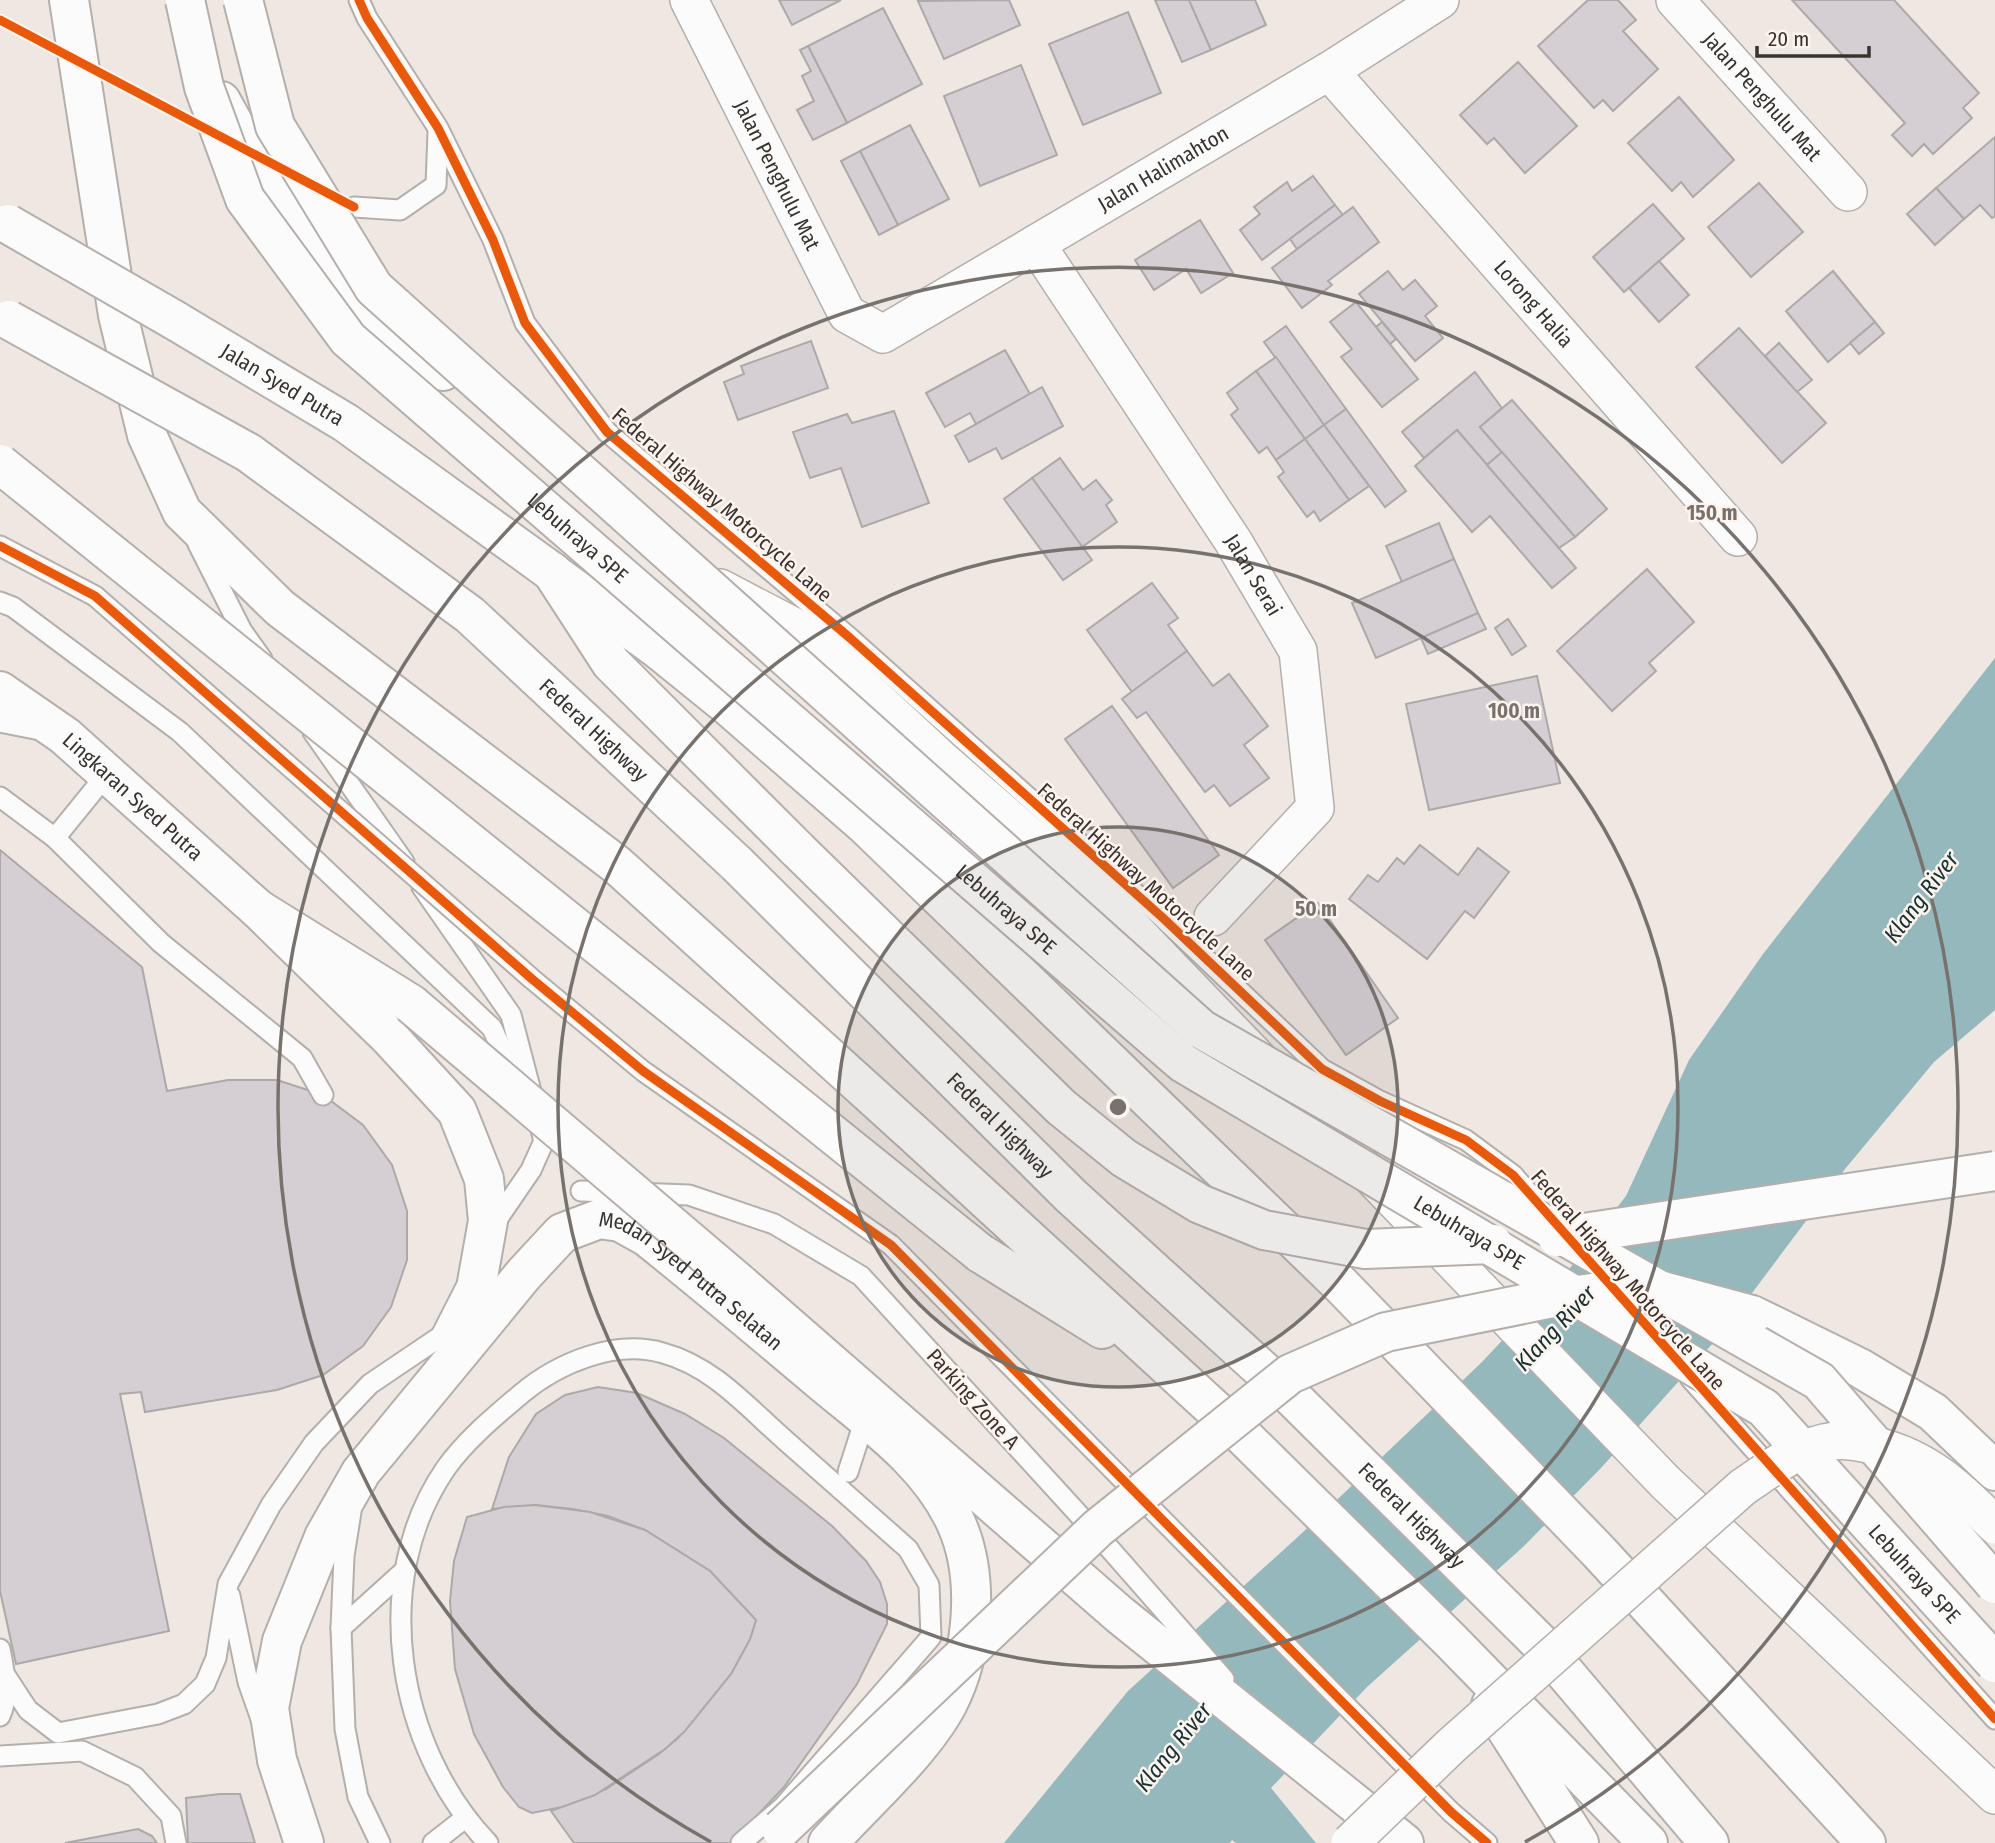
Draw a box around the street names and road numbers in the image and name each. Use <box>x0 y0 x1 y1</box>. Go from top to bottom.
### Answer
street label: Jalan Penghulu Mat <box>1697 27 1827 167</box>
street label: Jalan Penghulu Mat <box>728 96 826 255</box>
street label: Jalan Halimahton <box>1093 120 1233 217</box>
street label: Lorong Halia <box>1488 255 1579 353</box>
street label: Jalan Syed Putra <box>216 338 349 432</box>
street label: Federal Highway Motorcycle Lane <box>606 402 838 608</box>
street label: Lebuhraya SPE <box>522 487 633 589</box>
street label: Jalan Serai <box>1219 529 1287 621</box>
street label: Federal Highway <box>534 673 654 788</box>
street label: Lingkaran Syed Putra <box>57 727 208 866</box>
street label: Federal Highway Motorcycle Lane <box>1032 777 1260 987</box>
street label: Lebuhraya SPE <box>950 859 1062 960</box>
street label: Federal Highway <box>941 1067 1059 1184</box>
street label: Federal Highway Motorcycle Lane <box>1525 1164 1731 1396</box>
street label: Lebuhraya SPE <box>1409 1190 1529 1276</box>
street label: Medan Syed Putra Selatan <box>597 1206 788 1356</box>
street label: Parking Zone A <box>921 1343 1025 1455</box>
street label: Federal Highway <box>1353 1457 1471 1574</box>
street label: Lebuhraya SPE <box>1863 1519 1966 1629</box>

